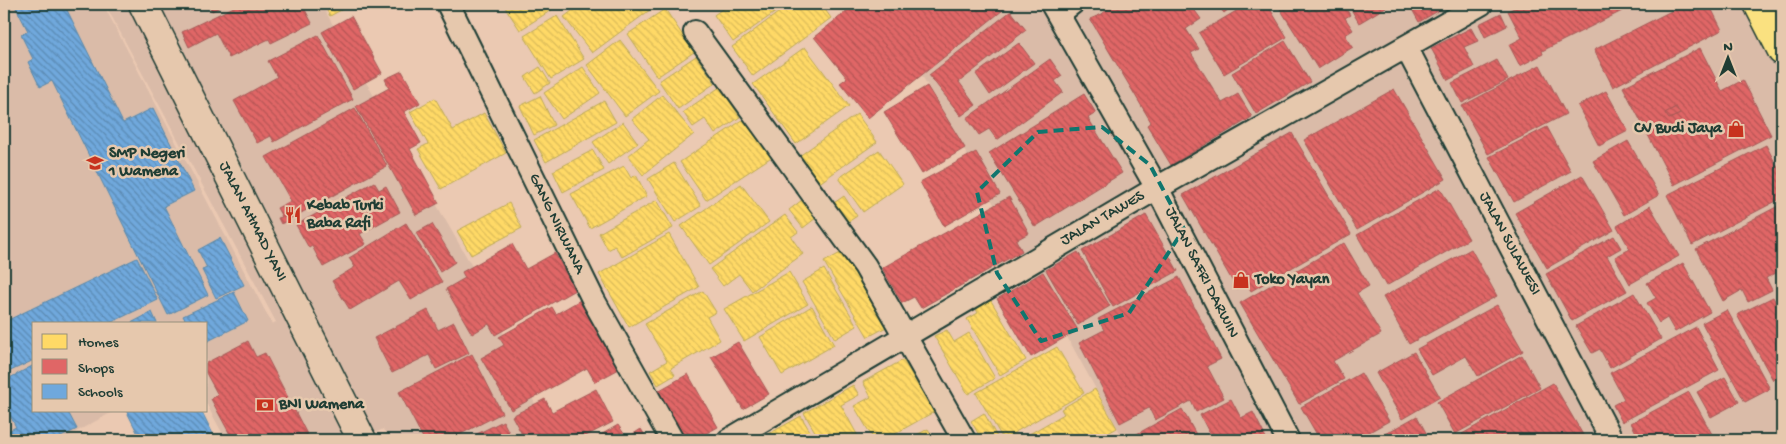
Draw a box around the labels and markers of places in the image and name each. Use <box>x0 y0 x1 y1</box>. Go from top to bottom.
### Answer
shop icon: CV Budi Jaya <box>1726 119 1746 139</box>
place label: CV Budi Jaya <box>1633 120 1723 139</box>
place label: SMP Negeri 1 Wamena <box>108 145 186 182</box>
school or university icon: SMP Negeri 1 Wamena <box>85 153 105 173</box>
place label: Kebab Turki Baba Rafi <box>306 197 384 234</box>
restaurant icon: Kebab Turki Baba Rafi <box>283 205 303 225</box>
shop icon: Toko Yayan <box>1231 270 1251 290</box>
place label: Toko Yayan <box>1253 271 1330 290</box>
bank icon: BNI Wamena <box>255 395 275 415</box>
place label: BNI Wamena <box>278 396 365 415</box>

